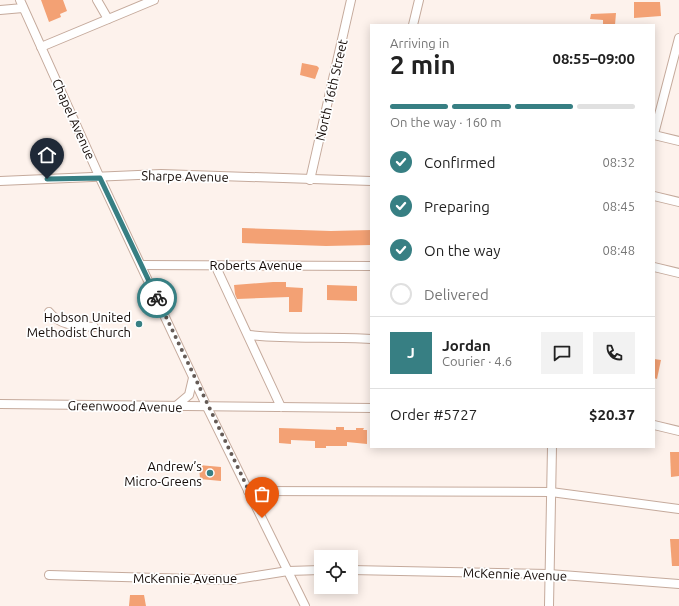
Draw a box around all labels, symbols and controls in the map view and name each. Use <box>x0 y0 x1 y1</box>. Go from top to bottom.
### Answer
text: Arriving in <box>390 36 449 50</box>
street label: North 16th Street <box>313 38 349 142</box>
text: 2 min <box>390 50 456 79</box>
text: 08:55–09:00 <box>552 50 635 67</box>
street label: Chapel Avenue <box>50 76 98 162</box>
text: On the way · 160 m <box>390 115 502 129</box>
pin <box>30 138 64 179</box>
icon: home <box>36 144 58 166</box>
icon: check <box>390 151 412 173</box>
text: Confirmed <box>424 154 496 171</box>
text: 08:32 <box>602 155 635 169</box>
street label: Sharpe Avenue <box>141 168 229 184</box>
icon: check <box>390 195 412 217</box>
text: Preparing <box>424 198 490 215</box>
text: 08:45 <box>602 199 635 213</box>
icon: check <box>390 239 412 261</box>
text: On the way <box>424 242 500 259</box>
text: 08:48 <box>602 243 635 257</box>
street label: Roberts Avenue <box>210 258 302 272</box>
courier <box>137 278 177 318</box>
text: Delivered <box>424 286 489 303</box>
icon: bike <box>146 287 168 309</box>
place label: Hobson United Methodist Church <box>27 310 131 339</box>
marker: Hobson United Methodist Church <box>134 319 144 329</box>
button: chat <box>541 332 583 374</box>
button: phone <box>593 332 635 374</box>
text: Jordan <box>442 337 491 354</box>
text: J <box>407 344 415 361</box>
text: Courier · 4.6 <box>442 354 512 368</box>
street label: Greenwood Avenue <box>67 398 183 414</box>
text: Order #5727 <box>390 406 477 423</box>
text: $20.37 <box>589 406 635 423</box>
place label: Andrew’s Micro-Greens <box>124 459 202 488</box>
marker: Andrew’s Micro-Greens <box>205 468 215 478</box>
pin <box>245 477 279 518</box>
icon: bag <box>251 483 273 505</box>
map controls <box>314 550 358 594</box>
button: locate <box>314 550 358 594</box>
street label: McKennie Avenue <box>463 565 567 583</box>
street label: McKennie Avenue <box>133 571 237 585</box>

